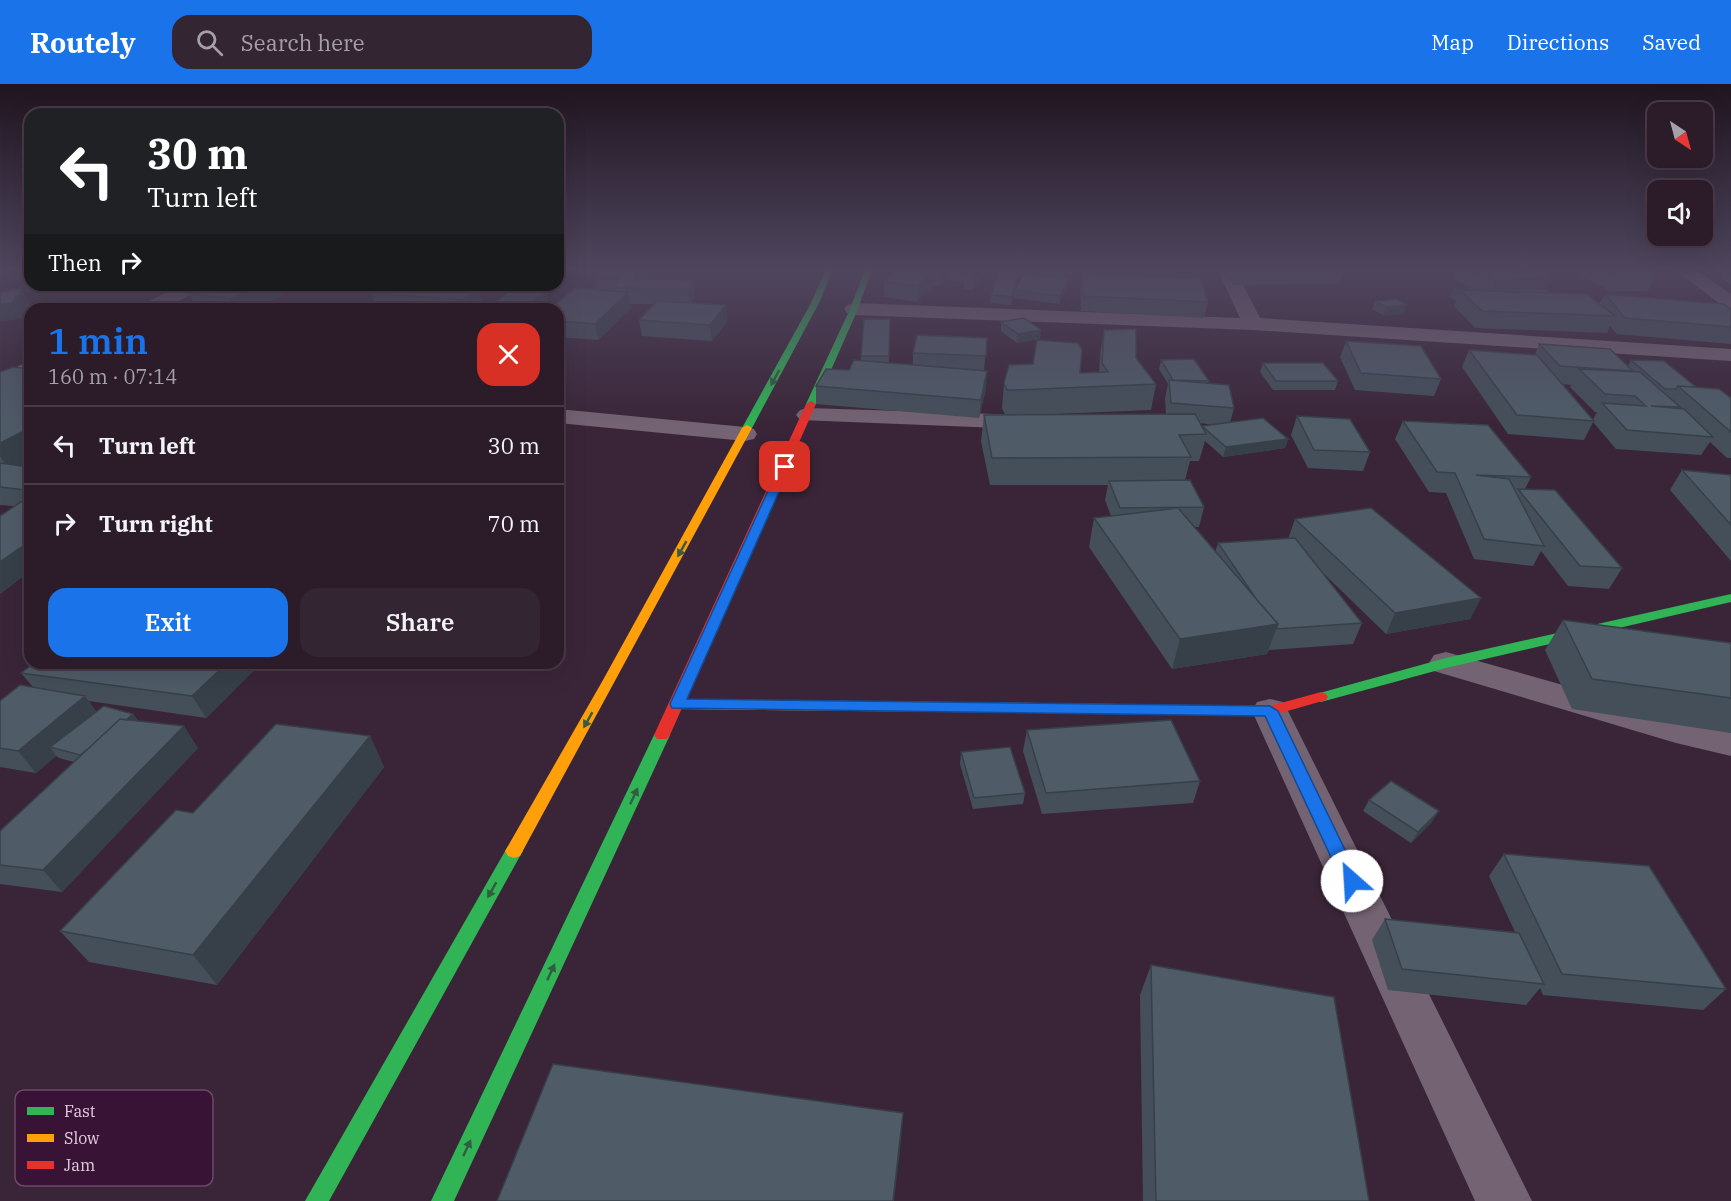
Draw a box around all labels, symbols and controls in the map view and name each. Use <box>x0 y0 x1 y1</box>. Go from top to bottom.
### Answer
search box <box>172 15 592 69</box>
text: Routely <box>30 24 136 61</box>
icon: search <box>193 26 226 59</box>
text: Search here <box>241 28 365 57</box>
text: Map <box>1431 28 1474 56</box>
text: Directions <box>1507 28 1609 56</box>
text: Saved <box>1642 28 1701 56</box>
north arrow <box>1647 102 1713 168</box>
map controls <box>1647 102 1713 246</box>
text: 30 m <box>147 126 248 181</box>
icon: left <box>48 132 126 210</box>
text: Turn left <box>147 179 258 214</box>
button: sound <box>1647 180 1713 246</box>
icon: right <box>114 246 147 279</box>
text: Then <box>48 248 102 277</box>
text: 1 min <box>48 317 148 364</box>
button: close <box>477 323 540 386</box>
text: 160 m · 07:14 <box>48 363 177 390</box>
one-way arrow <box>770 369 780 386</box>
icon: left <box>48 429 81 462</box>
text: Turn left <box>99 431 195 460</box>
text: 30 m <box>488 431 540 460</box>
pin <box>759 441 810 492</box>
icon: arrive <box>768 450 801 483</box>
icon: right <box>48 507 81 540</box>
text: Turn right <box>99 509 213 538</box>
text: 70 m <box>488 509 540 538</box>
one-way arrow <box>677 541 687 558</box>
button: Exit <box>48 588 288 657</box>
button: Share <box>300 588 540 657</box>
one-way arrow <box>583 712 593 729</box>
one-way arrow <box>630 787 639 804</box>
position arrow <box>1320 849 1384 913</box>
one-way arrow <box>487 882 497 899</box>
one-way arrow <box>546 963 555 980</box>
legend <box>15 1090 213 1186</box>
text: Fast <box>64 1101 96 1121</box>
text: Slow <box>64 1128 100 1148</box>
one-way arrow <box>463 1140 472 1157</box>
text: Jam <box>64 1155 95 1175</box>

